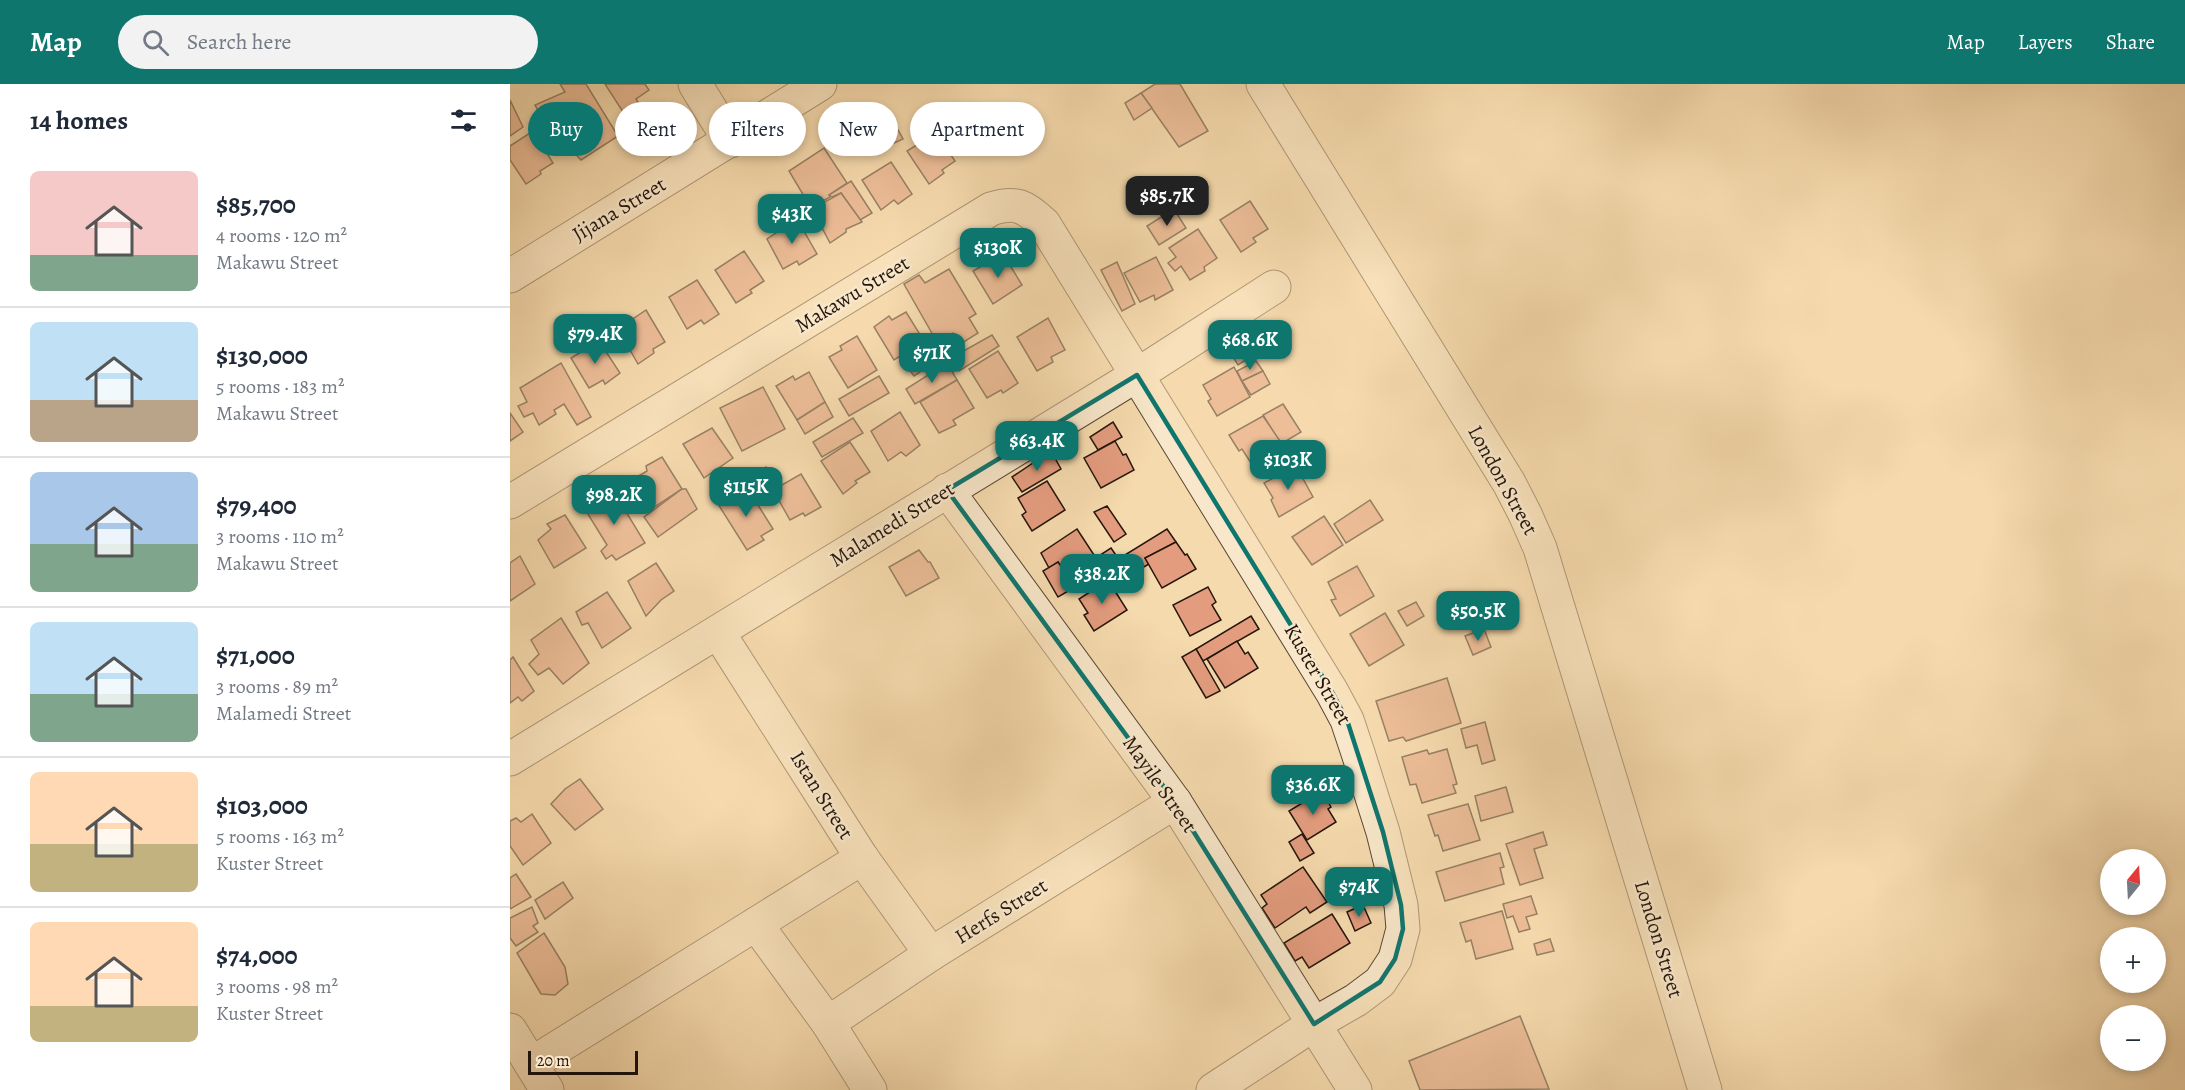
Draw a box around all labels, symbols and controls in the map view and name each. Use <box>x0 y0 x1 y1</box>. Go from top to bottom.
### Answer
search box <box>118 15 538 69</box>
text: Map <box>30 23 82 61</box>
icon: search <box>139 26 172 59</box>
text: Search here <box>187 27 291 57</box>
text: Map <box>1946 28 1985 56</box>
text: Layers <box>2018 28 2073 56</box>
text: Share <box>2106 28 2155 56</box>
chip: Buy <box>528 102 603 156</box>
chip: Rent <box>615 102 697 156</box>
chip: Filters <box>709 102 806 156</box>
chip: New <box>818 102 898 156</box>
chip: Apartment <box>910 102 1045 156</box>
text: 14 homes <box>30 103 128 138</box>
icon: filters <box>447 104 480 137</box>
street label: Jijana Street <box>567 170 671 248</box>
pin: $85.7K <box>1118 176 1216 227</box>
text: $85.7K <box>1140 182 1194 209</box>
text: $85,700 <box>216 187 296 222</box>
pin: $43K <box>756 194 828 245</box>
icon: home <box>78 195 150 267</box>
text: $43K <box>772 200 812 227</box>
text: 4 rooms · 120 m² <box>216 222 347 249</box>
pin: $130K <box>956 228 1040 279</box>
text: $130K <box>974 234 1022 261</box>
text: Makawu Street <box>216 249 339 276</box>
street label: Makawu Street <box>790 249 914 339</box>
pin: $79.4K <box>546 314 644 365</box>
text: $79.4K <box>567 320 623 347</box>
pin: $68.6K <box>1201 320 1299 371</box>
text: $68.6K <box>1222 326 1278 353</box>
pin: $71K <box>896 333 968 384</box>
text: $130,000 <box>216 338 308 373</box>
text: $71K <box>913 339 951 366</box>
icon: home <box>78 346 150 418</box>
text: 5 rooms · 183 m² <box>216 373 345 400</box>
text: Makawu Street <box>216 400 339 427</box>
street label: London Street <box>1461 420 1545 540</box>
pin: $63.4K <box>988 421 1086 472</box>
text: $63.4K <box>1009 427 1065 454</box>
pin: $103K <box>1246 440 1330 491</box>
text: $103K <box>1264 446 1312 473</box>
pin: $115K <box>704 467 788 518</box>
text: $115K <box>723 473 769 500</box>
street label: Malamedi Street <box>824 474 960 574</box>
pin: $98.2K <box>565 475 663 526</box>
text: $98.2K <box>586 481 642 508</box>
text: $79,400 <box>216 488 297 523</box>
icon: home <box>78 496 150 568</box>
text: 3 rooms · 110 m² <box>216 523 344 550</box>
text: Makawu Street <box>216 550 339 577</box>
pin: $38.2K <box>1053 554 1151 605</box>
text: $38.2K <box>1074 560 1130 587</box>
pin: $50.5K <box>1429 591 1527 642</box>
text: $50.5K <box>1450 597 1506 624</box>
street label: Kuster Street <box>1278 618 1358 730</box>
text: $71,000 <box>216 638 295 673</box>
icon: home <box>78 646 150 718</box>
text: 3 rooms · 89 m² <box>216 673 338 700</box>
text: Malamedi Street <box>216 700 351 727</box>
street label: Mayile Street <box>1116 730 1204 838</box>
street label: Istan Street <box>784 745 860 845</box>
pin: $36.6K <box>1264 765 1362 816</box>
text: $36.6K <box>1285 771 1341 798</box>
text: $103,000 <box>216 788 308 823</box>
icon: home <box>78 796 150 868</box>
text: 5 rooms · 163 m² <box>216 823 344 850</box>
north arrow <box>2100 849 2166 915</box>
map controls <box>2100 849 2166 1071</box>
text: Kuster Street <box>216 850 323 877</box>
pin: $74K <box>1323 867 1395 918</box>
street label: Herfs Street <box>949 872 1053 950</box>
text: $74K <box>1339 873 1379 900</box>
street label: London Street <box>1628 877 1690 1001</box>
button: + <box>2100 927 2166 993</box>
text: $74,000 <box>216 938 298 973</box>
icon: home <box>78 946 150 1018</box>
text: 3 rooms · 98 m² <box>216 973 338 1000</box>
text: Kuster Street <box>216 1000 323 1027</box>
button: − <box>2100 1005 2166 1071</box>
scale bar <box>528 1048 638 1076</box>
text: 20 m <box>537 1050 570 1072</box>

